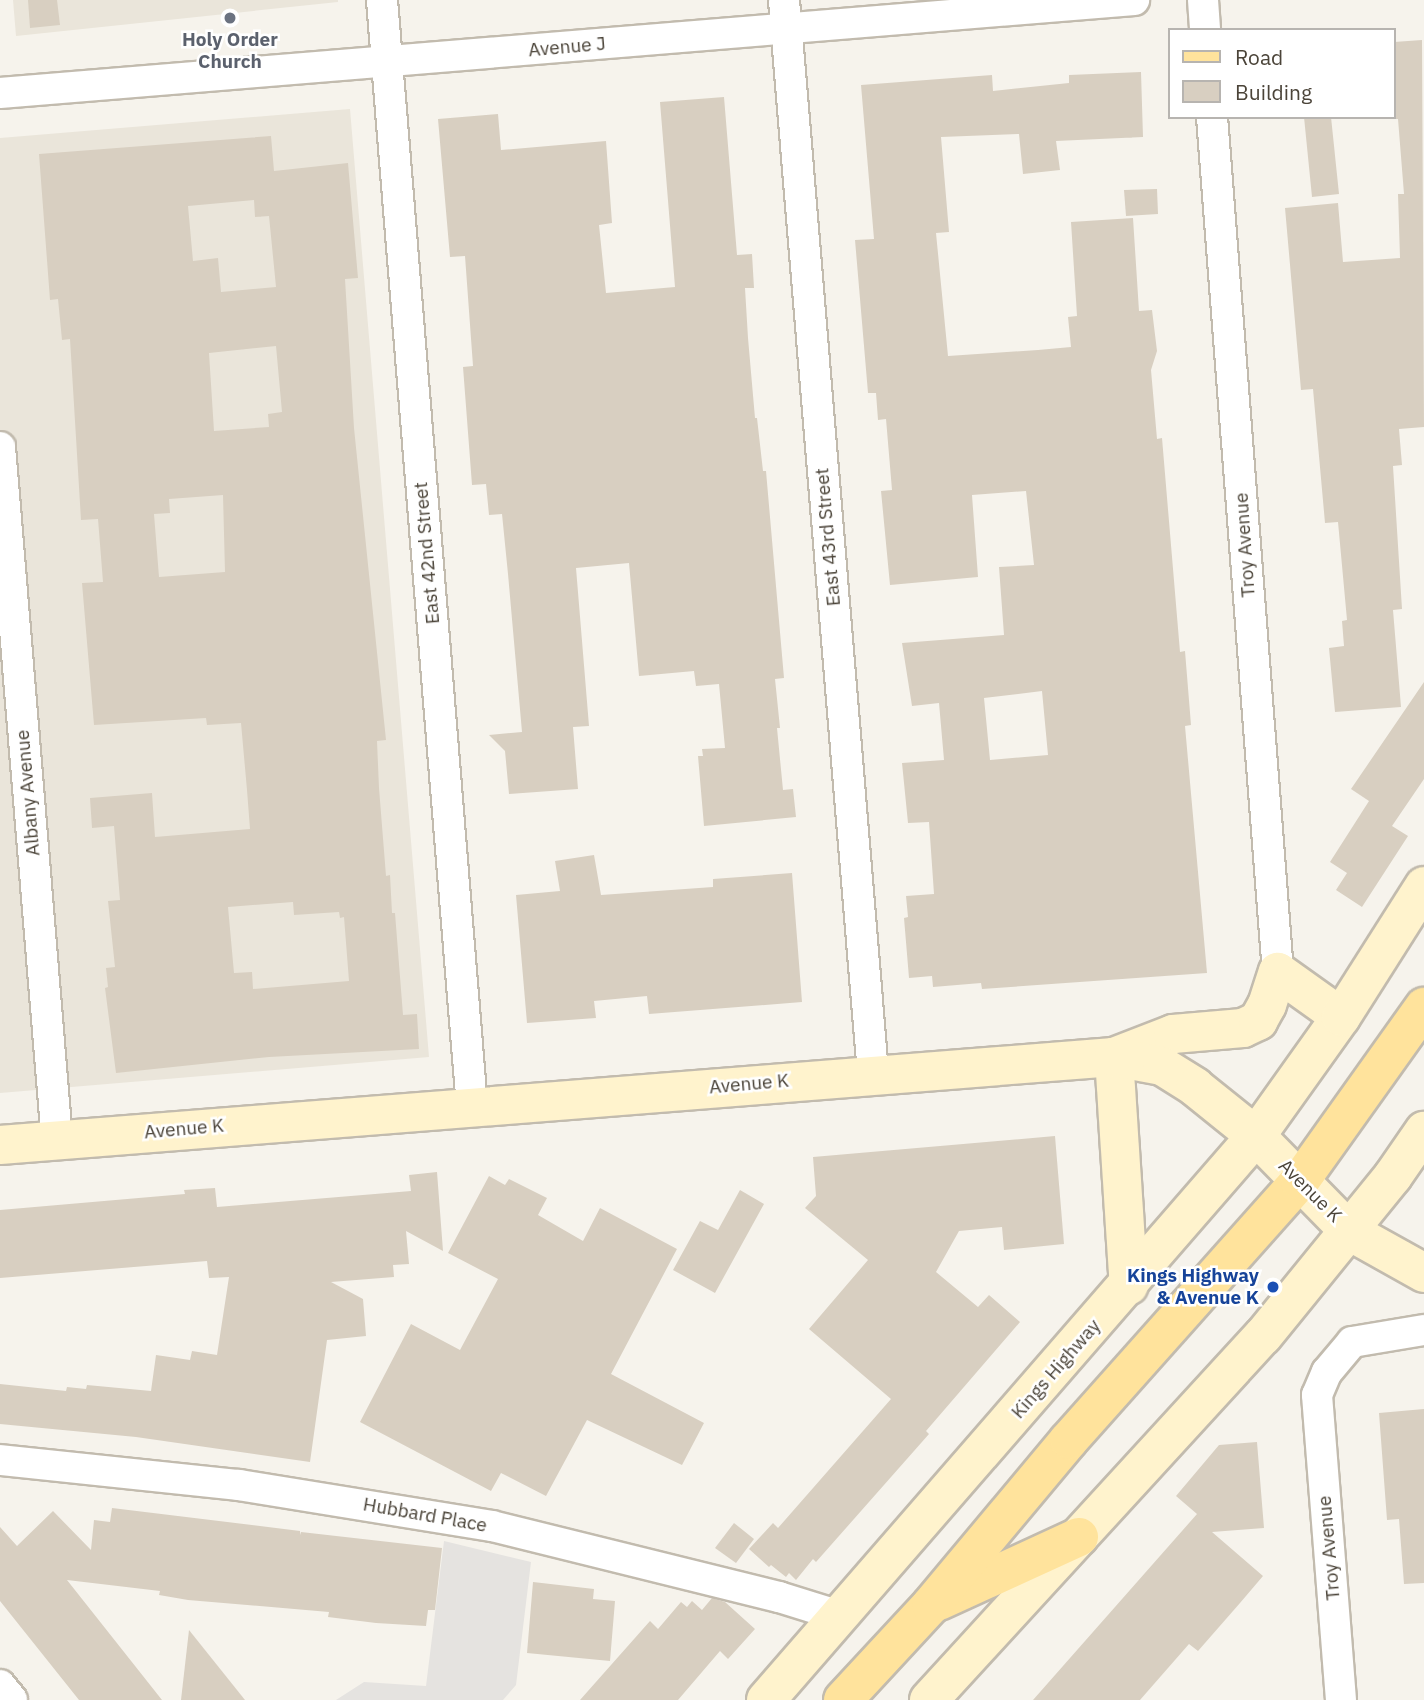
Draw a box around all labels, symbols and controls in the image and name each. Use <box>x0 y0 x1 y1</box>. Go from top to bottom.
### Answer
marker: Holy Order Church <box>222 10 238 26</box>
legend <box>1168 28 1396 119</box>
place label: Holy Order Church <box>182 29 278 73</box>
street label: Avenue J <box>527 32 607 62</box>
text: Road <box>1235 43 1283 71</box>
text: Building <box>1235 78 1312 106</box>
street label: East 43rd Street <box>811 467 845 607</box>
street label: East 42nd Street <box>409 481 445 625</box>
street label: Troy Avenue <box>1230 492 1260 598</box>
street label: Albany Avenue <box>11 729 45 857</box>
street label: Avenue K <box>708 1069 790 1099</box>
street label: Avenue K <box>143 1114 225 1144</box>
street label: Avenue K <box>1274 1155 1346 1227</box>
place label: Kings Highway & Avenue K <box>1127 1265 1259 1309</box>
marker: Kings Highway & Avenue K <box>1265 1279 1281 1295</box>
street label: Kings Highway <box>1007 1315 1105 1423</box>
street label: Hubbard Place <box>361 1493 489 1537</box>
street label: Troy Avenue <box>1313 1495 1345 1601</box>

